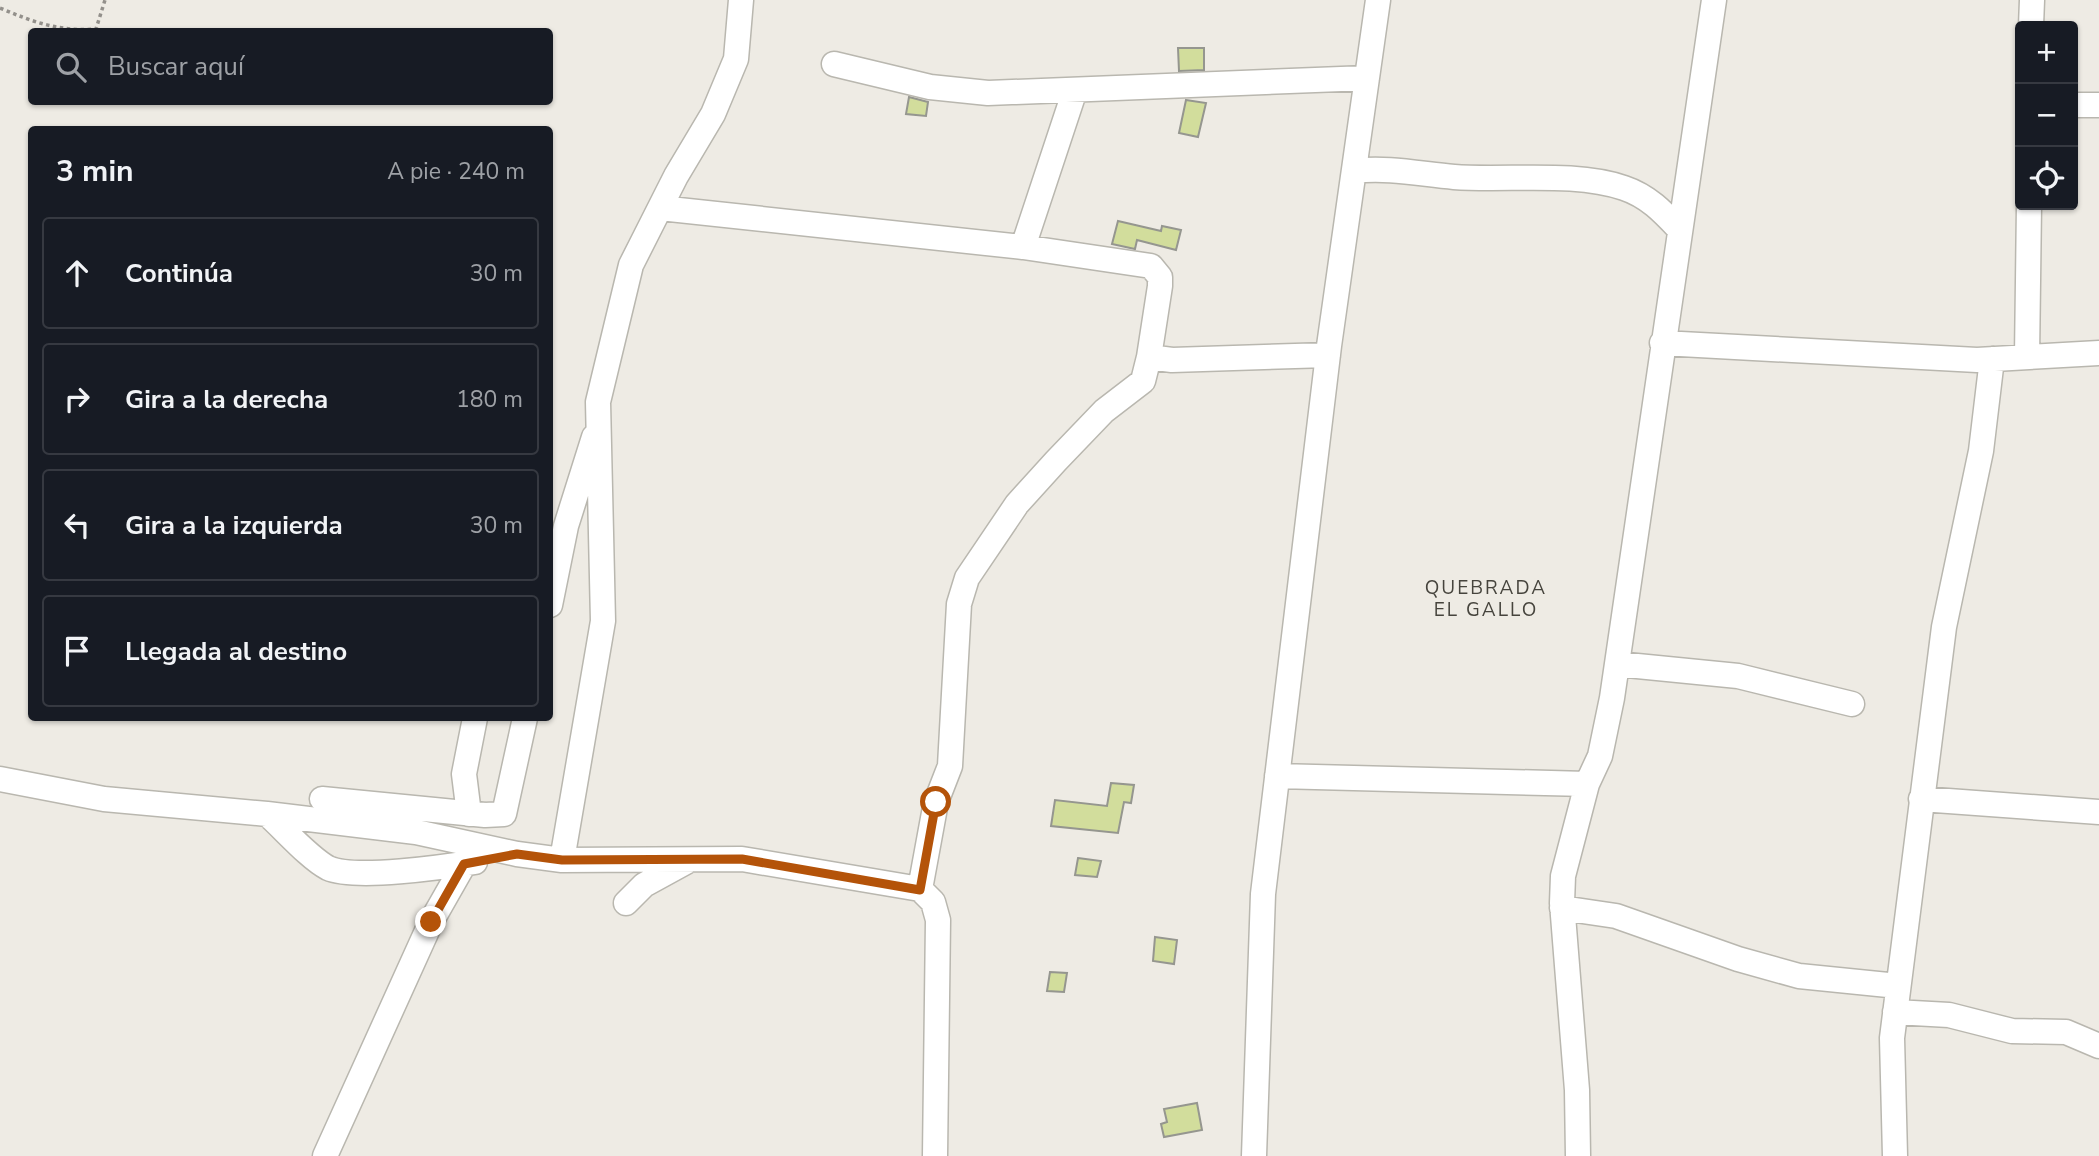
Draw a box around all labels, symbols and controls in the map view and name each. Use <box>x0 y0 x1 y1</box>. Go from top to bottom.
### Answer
map controls <box>2015 21 2078 210</box>
button: + <box>2015 21 2078 84</box>
search box <box>28 28 553 105</box>
icon: search <box>52 48 90 86</box>
text: Buscar aquí <box>108 49 244 84</box>
button: − <box>2015 84 2078 147</box>
button: locate <box>2015 147 2078 210</box>
text: 3 min <box>56 151 134 192</box>
text: A pie · 240 m <box>387 156 525 187</box>
icon: ahead <box>58 254 96 292</box>
text: Continúa <box>125 256 233 291</box>
text: 30 m <box>470 258 523 289</box>
icon: right <box>58 380 96 418</box>
text: Gira a la derecha <box>125 382 328 417</box>
text: 180 m <box>456 384 523 415</box>
icon: left <box>58 506 96 544</box>
text: Gira a la izquierda <box>125 508 343 543</box>
text: 30 m <box>470 510 523 541</box>
district label: QUEBRADA EL GALLO <box>1425 575 1547 623</box>
icon: arrive <box>58 632 96 670</box>
text: Llegada al destino <box>125 634 347 669</box>
route start <box>920 786 951 817</box>
route end <box>415 906 446 937</box>

